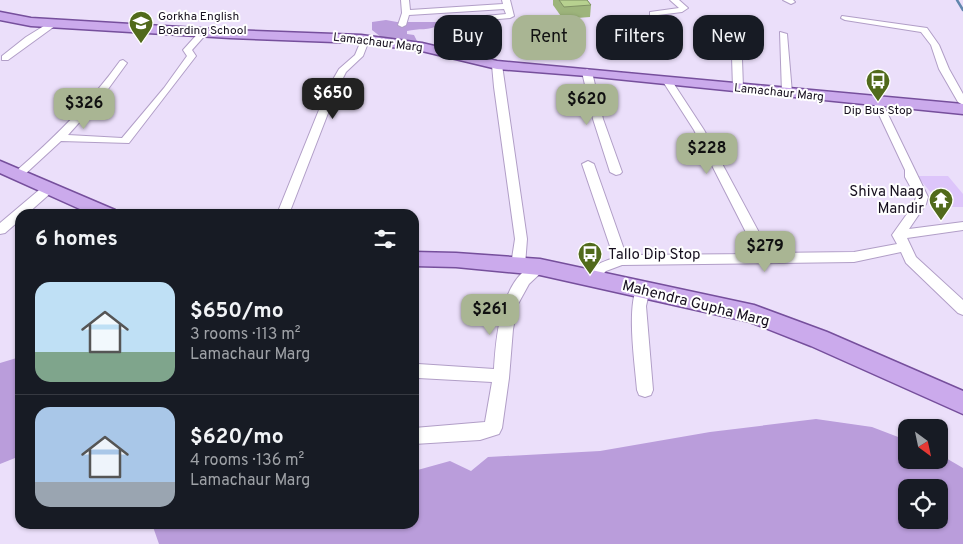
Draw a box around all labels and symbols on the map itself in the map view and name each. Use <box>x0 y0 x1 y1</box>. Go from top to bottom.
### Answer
place label: Gorkha English Boarding School <box>158 9 247 39</box>
school or university icon: Gorkha English Boarding School <box>128 10 154 44</box>
street label: Lamachaur Marg <box>332 30 424 56</box>
bus stop icon: Dip Bus Stop <box>865 68 891 102</box>
pin: $650 <box>303 78 363 120</box>
street label: Lamachaur Marg <box>733 80 825 106</box>
pin: $620 <box>557 84 617 126</box>
pin: $326 <box>54 88 114 130</box>
place label: Dip Bus Stop <box>844 103 913 119</box>
pin: $228 <box>677 132 737 175</box>
place label: Shiva Naag Mandir <box>849 183 924 219</box>
temple icon: Shiva Naag Mandir <box>928 187 954 221</box>
pin: $279 <box>735 230 795 273</box>
bus stop icon: Tallo Dip Stop <box>577 241 603 275</box>
place label: Tallo Dip Stop <box>608 246 701 265</box>
street label: Mahendra Gupha Marg <box>620 277 771 332</box>
pin: $261 <box>460 294 520 336</box>
north arrow <box>898 419 948 469</box>

